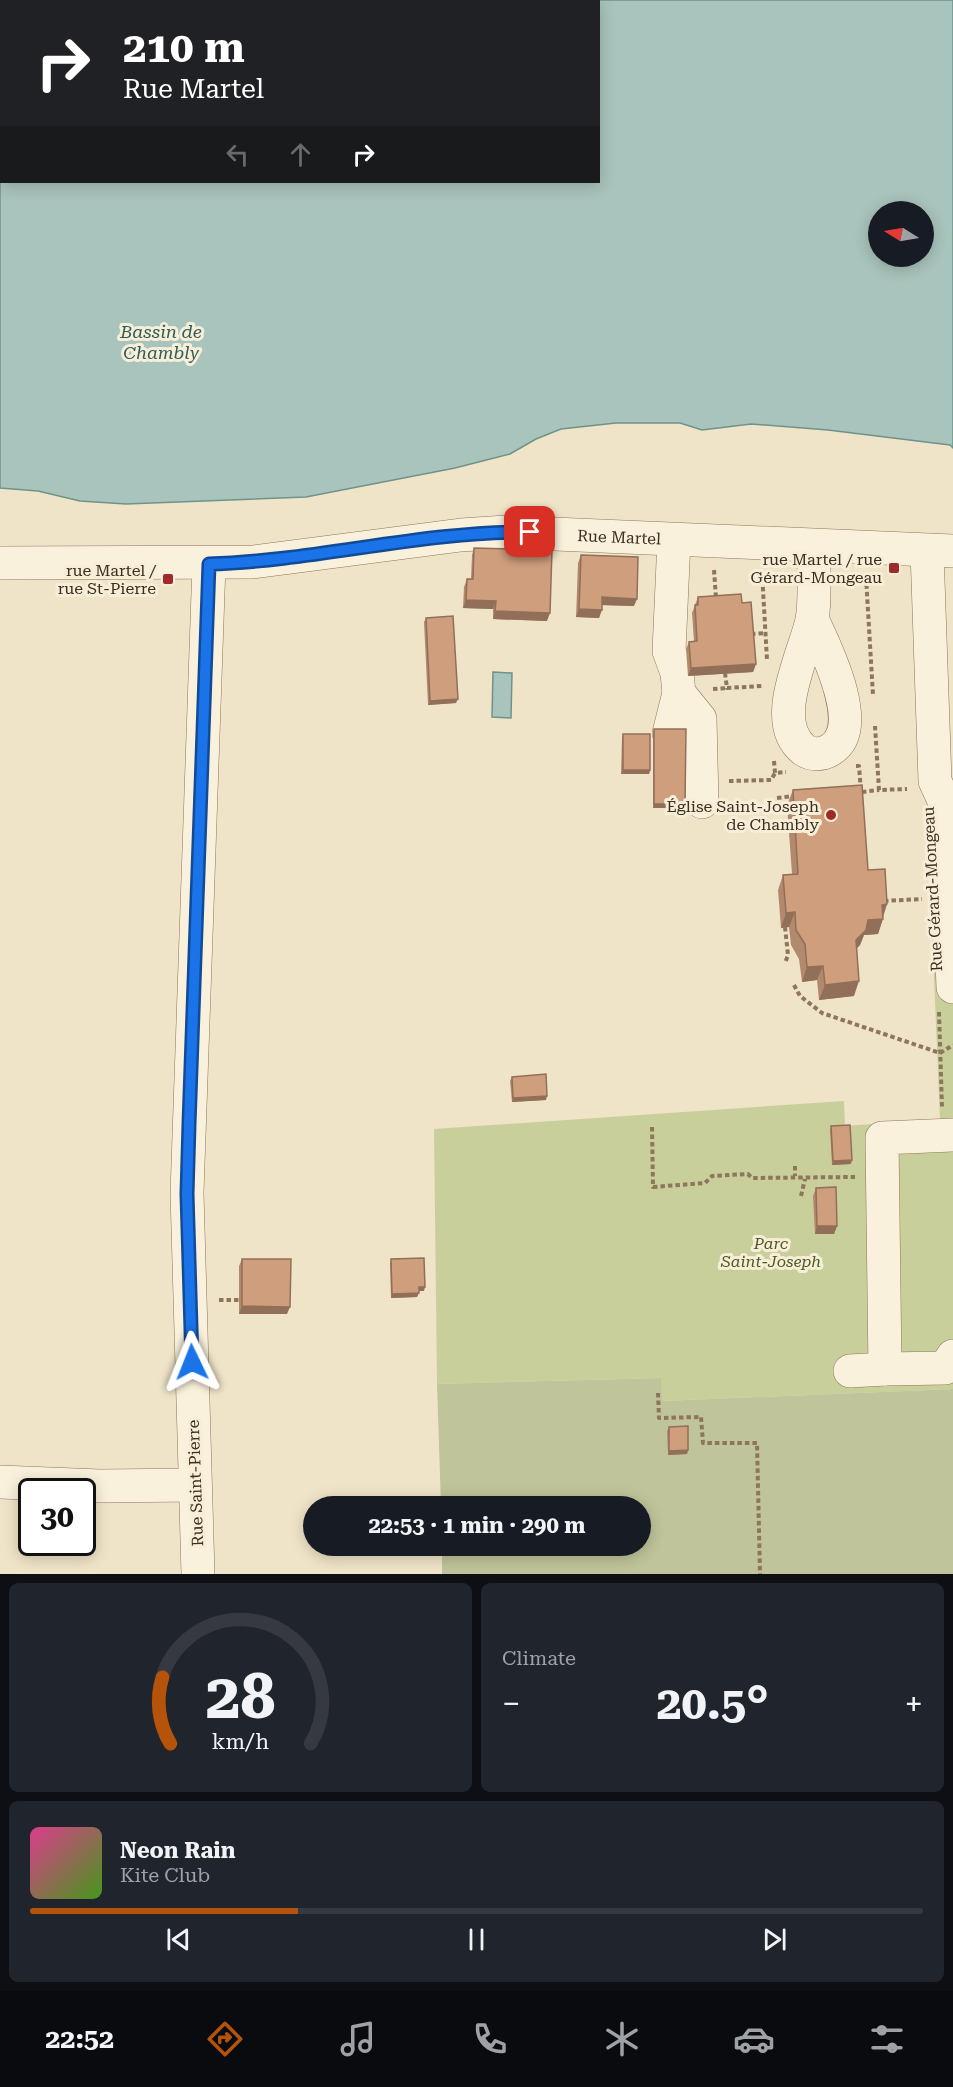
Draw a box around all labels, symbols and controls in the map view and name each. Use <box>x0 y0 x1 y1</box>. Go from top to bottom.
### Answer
text: 210 m <box>123 23 245 72</box>
icon: right <box>24 24 102 102</box>
text: Rue Martel <box>123 73 264 105</box>
icon: left <box>221 138 254 171</box>
icon: ahead <box>284 138 317 171</box>
icon: right <box>347 138 380 171</box>
north arrow <box>868 201 934 267</box>
map controls <box>868 201 934 267</box>
water label: Bassin de Chambly <box>119 321 202 363</box>
pin <box>504 506 555 557</box>
icon: arrive <box>513 515 546 548</box>
street label: Rue Martel <box>577 526 661 549</box>
place label: rue Martel / rue Gérard-Mongeau <box>750 550 882 587</box>
place label: rue Martel / rue St-Pierre <box>58 561 157 598</box>
marker: rue Martel / rue Gérard-Mongeau <box>887 561 901 575</box>
marker: rue Martel / rue St-Pierre <box>161 572 175 586</box>
place label: Église Saint-Joseph de Chambly <box>666 797 820 834</box>
street label: Rue Gérard-Mongeau <box>919 806 946 972</box>
marker: Église Saint-Joseph de Chambly <box>824 808 838 822</box>
park label: Parc Saint-Joseph <box>720 1234 821 1271</box>
position arrow <box>160 1330 224 1394</box>
street label: Rue Saint-Pierre <box>184 1419 207 1547</box>
speed limit sign: 30 <box>18 1478 96 1556</box>
text: 22:53 · 1 min · 290 m <box>368 1513 586 1538</box>
text: Climate <box>502 1646 576 1670</box>
text: 28 <box>206 1660 275 1733</box>
text: 20.5° <box>656 1677 769 1730</box>
text: − <box>502 1684 520 1723</box>
text: + <box>905 1684 923 1723</box>
text: km/h <box>212 1730 269 1755</box>
text: Neon Rain <box>120 1838 235 1863</box>
text: Kite Club <box>120 1863 210 1887</box>
icon: previous <box>162 1923 195 1956</box>
icon: pause <box>460 1923 493 1956</box>
icon: next <box>758 1923 791 1956</box>
icon: directions <box>204 2018 246 2060</box>
icon: music <box>337 2018 379 2060</box>
icon: phone <box>469 2018 511 2060</box>
icon: climate <box>601 2018 643 2060</box>
icon: car <box>733 2018 775 2060</box>
icon: filters <box>866 2018 908 2060</box>
text: 22:52 <box>45 2023 114 2055</box>

